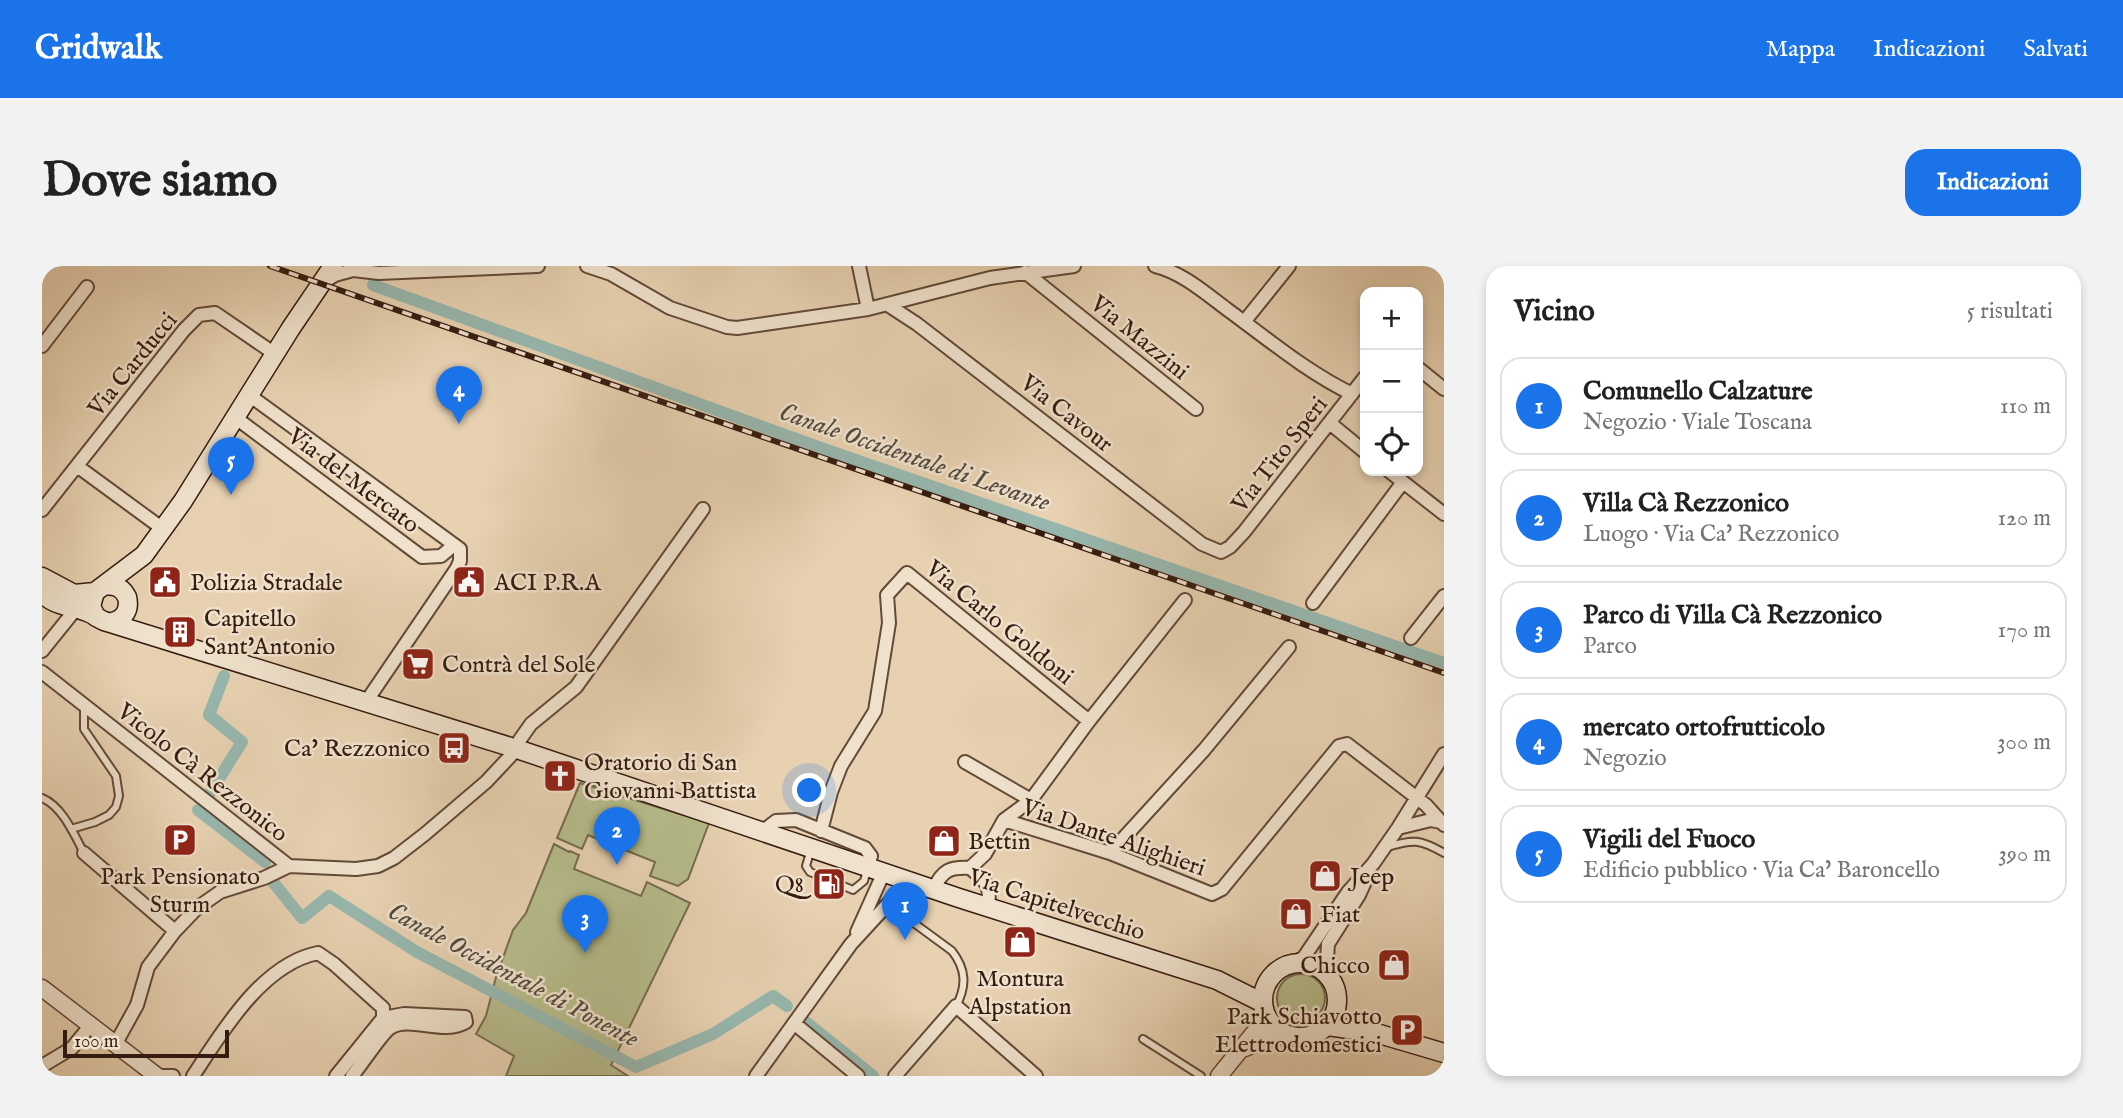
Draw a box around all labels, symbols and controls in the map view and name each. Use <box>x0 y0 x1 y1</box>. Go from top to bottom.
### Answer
text: Gridwalk <box>35 28 162 70</box>
text: Mappa <box>1766 34 1835 65</box>
text: Indicazioni <box>1873 34 1985 65</box>
text: Salvati <box>2023 34 2088 65</box>
button: Indicazioni <box>1905 149 2081 216</box>
text: Dove siamo <box>42 151 278 213</box>
map controls <box>1360 287 1423 476</box>
button: + <box>1360 287 1423 350</box>
street label: Via Mazzini <box>1082 288 1195 388</box>
text: Vicino <box>1514 293 1595 331</box>
text: 5 risultati <box>1967 297 2053 326</box>
street label: Via Carducci <box>81 306 185 425</box>
button: − <box>1360 350 1423 413</box>
pin: 4 <box>436 366 482 424</box>
street label: Via Cavour <box>1013 368 1119 460</box>
text: Comunello Calzature <box>1583 375 1813 408</box>
street label: Via Tito Speri <box>1224 390 1335 520</box>
text: 1 <box>1535 392 1543 421</box>
text: 110 m <box>2000 392 2051 421</box>
water label: Canale Occidentale di Levante <box>775 396 1055 519</box>
text: Negozio · Viale Toscana <box>1583 408 1812 437</box>
button: locate <box>1360 413 1423 476</box>
street label: Via del Mercato <box>280 421 425 541</box>
pin: 5 <box>208 437 254 495</box>
text: Villa Cà Rezzonico <box>1583 487 1789 520</box>
text: 2 <box>1534 504 1544 533</box>
text: 120 m <box>1998 504 2051 533</box>
text: Luogo · Via Ca' Rezzonico <box>1583 520 1840 549</box>
street label: Via Carlo Goldoni <box>918 553 1080 692</box>
public building icon: Polizia Stradale <box>146 563 184 601</box>
public building icon: ACI P.R.A <box>450 563 488 601</box>
place label: Polizia Stradale <box>190 568 343 599</box>
place label: ACI P.R.A <box>493 568 602 599</box>
text: Parco di Villa Cà Rezzonico <box>1583 599 1882 632</box>
place label: Capitello Sant'Antonio <box>204 604 335 663</box>
building icon: Capitello Sant'Antonio <box>161 613 199 651</box>
text: 3 <box>1535 616 1543 645</box>
text: 170 m <box>1998 616 2051 645</box>
text: Parco <box>1583 632 1637 661</box>
supermarket icon: Contrà del Sole <box>399 645 437 683</box>
place label: Contrà del Sole <box>442 650 596 681</box>
street label: Vicolo Cà Rezzonico <box>109 696 294 850</box>
text: mercato ortofrutticolo <box>1583 711 1825 744</box>
text: 4 <box>1533 728 1545 757</box>
text: 300 m <box>1997 728 2051 757</box>
bus stop icon: Ca' Rezzonico <box>435 729 473 767</box>
place label: Ca' Rezzonico <box>284 734 430 765</box>
text: Negozio <box>1583 744 1667 773</box>
place label: Oratorio di San Giovanni Battista <box>584 748 757 807</box>
church icon: Oratorio di San Giovanni Battista <box>541 757 579 795</box>
your location <box>792 773 826 807</box>
street label: Via Dante Alighieri <box>1017 792 1209 884</box>
pin: 2 <box>594 807 640 865</box>
parking icon: Park Pensionato Sturm <box>161 821 199 859</box>
shop icon: Bettin <box>925 822 963 860</box>
text: Vigili del Fuoco <box>1583 823 1755 856</box>
place label: Bettin <box>968 827 1031 858</box>
text: 5 <box>1535 840 1543 869</box>
text: 390 m <box>1998 840 2051 869</box>
text: Edificio pubblico · Via Ca' Baroncello <box>1583 856 1940 885</box>
shop icon: Jeep <box>1306 857 1344 895</box>
place label: Park Pensionato Sturm <box>100 862 260 921</box>
street label: Via Capitelvecchio <box>963 862 1149 949</box>
place label: Jeep <box>1347 862 1394 893</box>
fuel station icon: Q8 <box>810 865 848 903</box>
place label: Q8 <box>775 870 812 901</box>
pin: 1 <box>882 882 928 940</box>
water label: Canale Occidentale di Ponente <box>382 895 645 1056</box>
pin: 3 <box>562 895 608 953</box>
shop icon: Fiat <box>1277 895 1315 933</box>
place label: Fiat <box>1320 900 1360 931</box>
shop icon: Montura Alpstation <box>1001 923 1039 961</box>
shop icon: Chicco <box>1375 946 1413 984</box>
place label: Chicco <box>1300 951 1370 982</box>
place label: Montura Alpstation <box>967 964 1072 1023</box>
place label: Park Schiavotto Elettrodomestici <box>1215 1002 1382 1061</box>
parking icon: Park Schiavotto Elettrodomestici <box>1388 1011 1426 1049</box>
scale bar <box>63 1027 229 1059</box>
text: 100 m <box>74 1030 118 1054</box>

